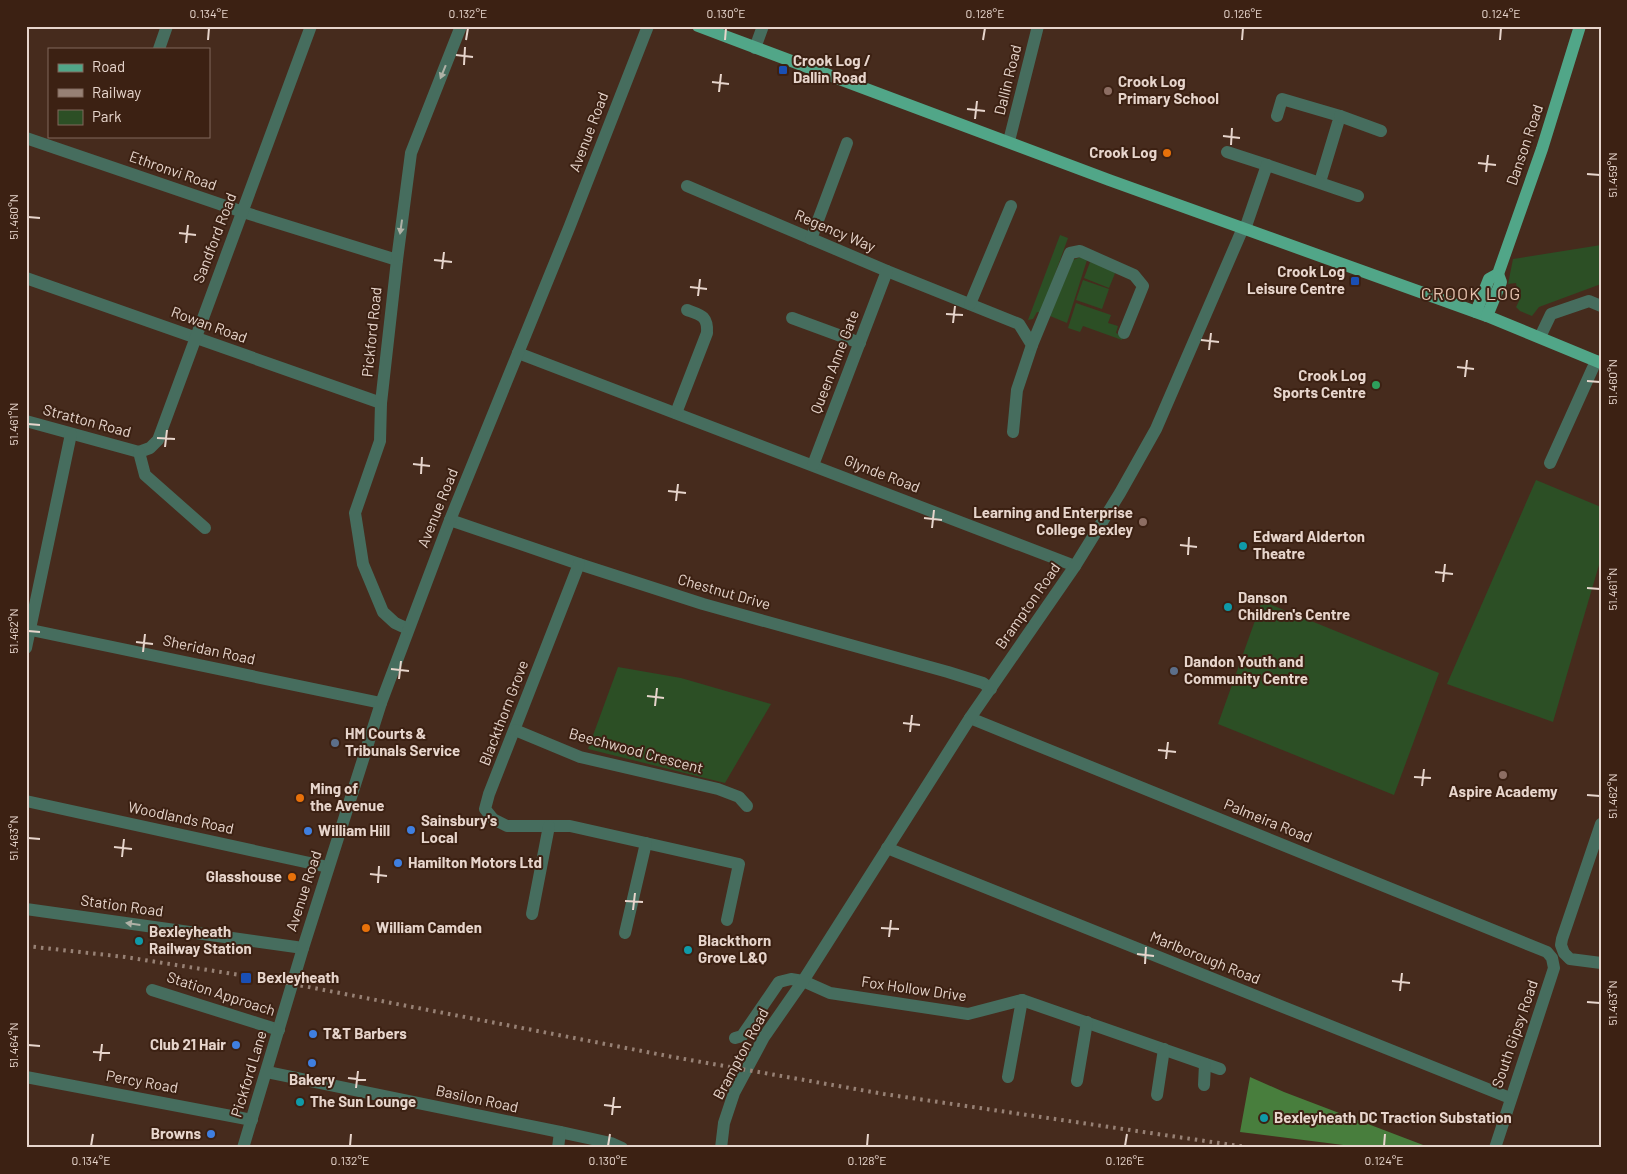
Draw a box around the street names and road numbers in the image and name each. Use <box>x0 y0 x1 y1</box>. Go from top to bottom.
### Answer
street label: Dallin Road <box>990 43 1024 117</box>
street label: Avenue Road <box>565 89 611 174</box>
street label: Danson Road <box>1502 102 1546 188</box>
street label: Ethronvi Road <box>127 147 219 193</box>
street label: Sandford Road <box>189 190 240 285</box>
street label: Regency Way <box>792 205 878 255</box>
street label: Pickford Road <box>357 286 385 378</box>
street label: Rowan Road <box>169 302 250 346</box>
street label: Queen Anne Gate <box>806 307 862 416</box>
street label: Stratton Road <box>41 400 133 440</box>
street label: Glynde Road <box>842 450 923 496</box>
street label: Avenue Road <box>413 465 461 550</box>
street label: Brampton Road <box>991 559 1063 652</box>
street label: Chestnut Drive <box>676 569 773 613</box>
street label: Sheridan Road <box>161 630 257 668</box>
street label: Blackthorn Grove <box>475 657 531 768</box>
street label: Beechwood Crescent <box>567 723 705 777</box>
street label: Palmeira Road <box>1222 794 1315 846</box>
street label: Woodlands Road <box>127 797 236 837</box>
street label: Avenue Road <box>282 848 325 933</box>
street label: Station Road <box>80 890 165 920</box>
street label: Marlborough Road <box>1148 927 1263 987</box>
street label: Station Approach <box>165 967 278 1019</box>
street label: Fox Hollow Drive <box>860 972 968 1004</box>
street label: South Gipsy Road <box>1487 977 1541 1090</box>
street label: Brampton Road <box>708 1005 772 1102</box>
street label: Pickford Lane <box>226 1028 270 1119</box>
street label: Percy Road <box>105 1066 180 1096</box>
street label: Basilon Road <box>434 1080 520 1116</box>

